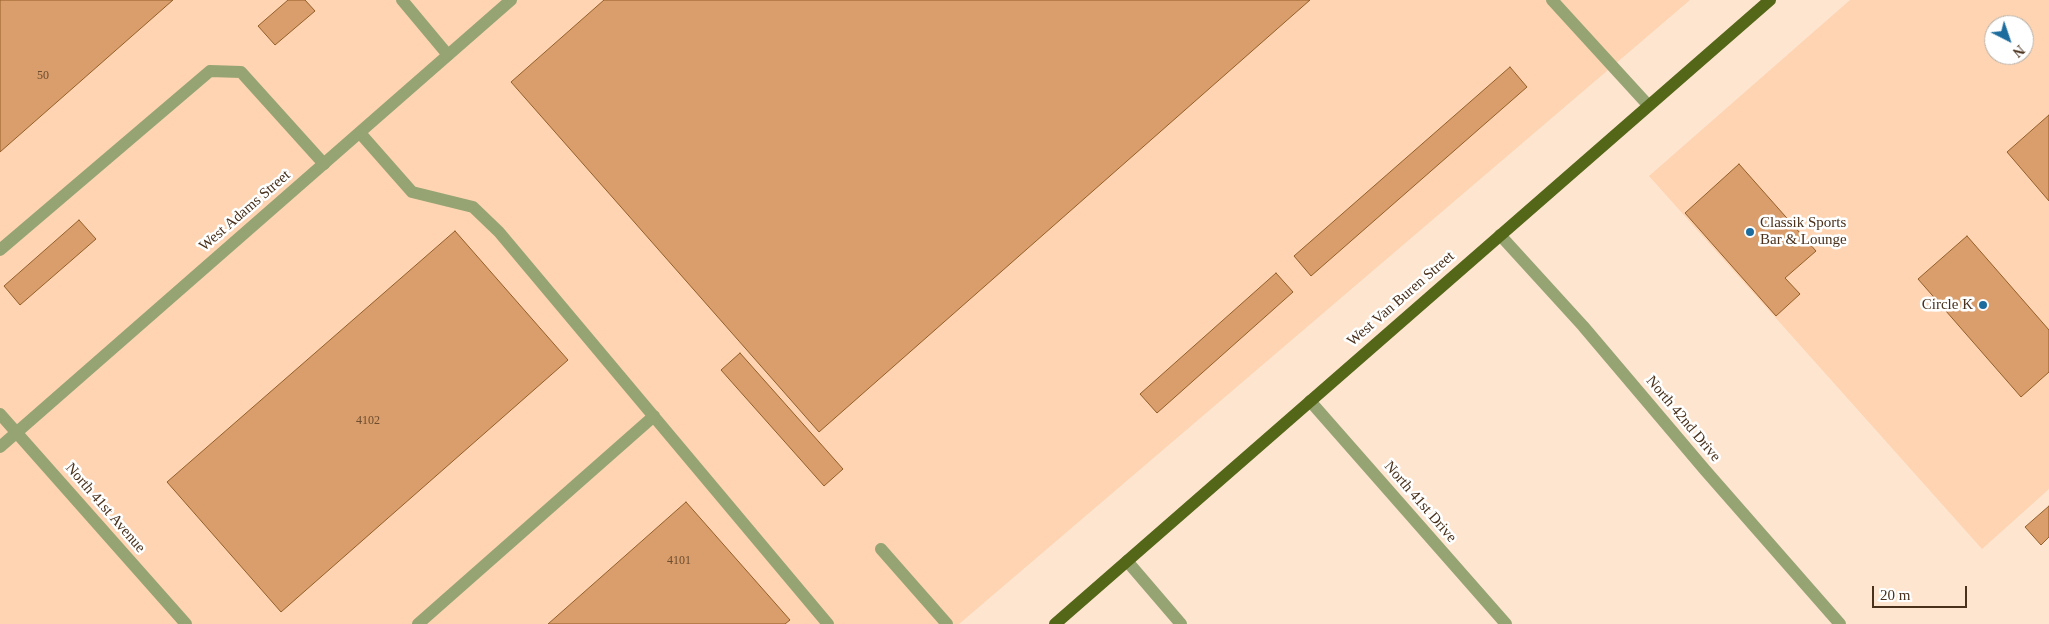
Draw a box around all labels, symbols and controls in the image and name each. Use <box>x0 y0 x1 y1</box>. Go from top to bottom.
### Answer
north arrow <box>1984 15 2034 65</box>
text: N <box>2010 42 2027 60</box>
house number: 50 <box>37 69 49 83</box>
street label: West Adams Street <box>196 167 294 255</box>
place label: Classik Sports Bar & Lounge <box>1760 214 1847 249</box>
marker: Classik Sports Bar & Lounge <box>1744 226 1756 238</box>
street label: West Van Buren Street <box>1344 248 1458 350</box>
place label: Circle K <box>1922 296 1973 314</box>
marker: Circle K <box>1977 299 1989 311</box>
street label: North 42nd Drive <box>1642 372 1724 466</box>
house number: 4102 <box>356 414 380 428</box>
street label: North 41st Drive <box>1380 458 1460 546</box>
street label: North 41st Avenue <box>61 459 149 557</box>
house number: 4101 <box>667 554 691 568</box>
scale bar <box>1874 576 1969 608</box>
text: 20 m <box>1880 587 1910 603</box>

